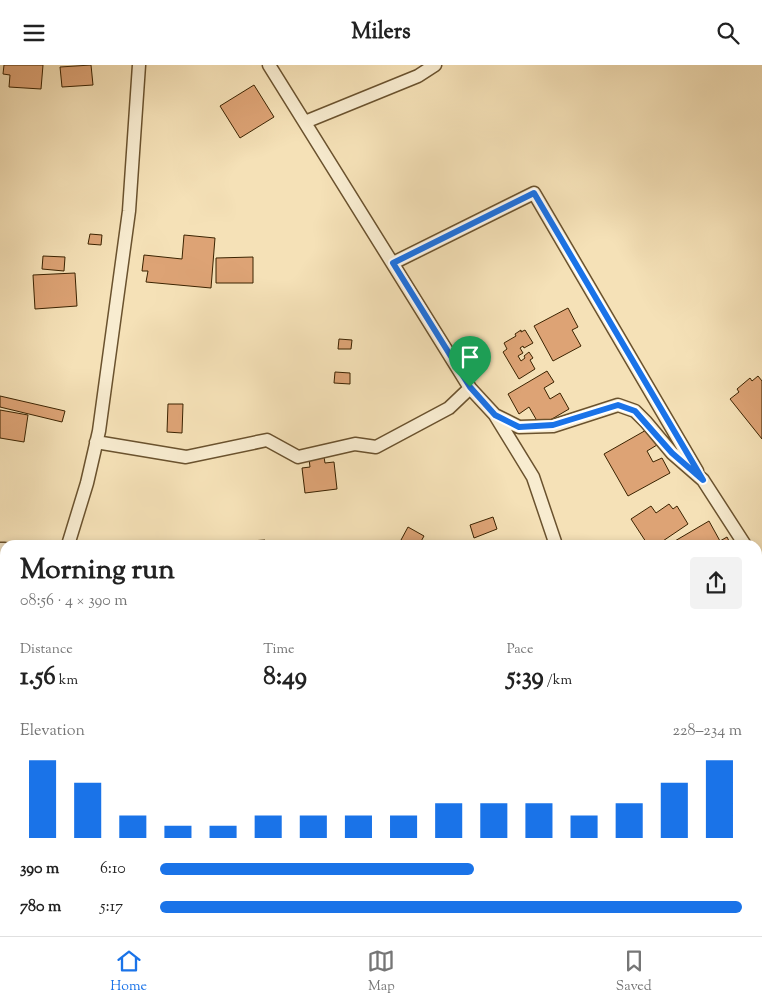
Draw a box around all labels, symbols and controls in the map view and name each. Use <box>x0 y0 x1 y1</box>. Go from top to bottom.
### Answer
text: Milers <box>351 17 411 49</box>
icon: menu <box>20 19 48 47</box>
icon: search <box>714 19 742 47</box>
pin <box>449 336 491 387</box>
icon: arrive <box>456 343 484 371</box>
text: Morning run <box>20 551 175 591</box>
button: share <box>690 557 742 609</box>
text: 08:56 · 4 × 390 m <box>20 590 127 613</box>
text: Distance <box>20 640 73 660</box>
text: Time <box>263 640 294 660</box>
text: Pace <box>507 640 533 660</box>
text: 1.56 <box>20 660 56 696</box>
text: 8:49 <box>263 660 307 696</box>
text: 5:39 <box>507 660 544 696</box>
text: km <box>56 671 78 691</box>
text: /km <box>544 671 572 691</box>
text: Elevation <box>20 720 85 743</box>
text: 228–234 m <box>673 720 742 743</box>
text: 390 m <box>20 858 59 881</box>
text: 6:10 <box>100 858 126 881</box>
text: 780 m <box>20 896 61 919</box>
text: 5:17 <box>100 896 123 919</box>
tab: Home <box>110 947 147 997</box>
tab: Map <box>367 947 395 997</box>
tab: Saved <box>616 947 652 997</box>

